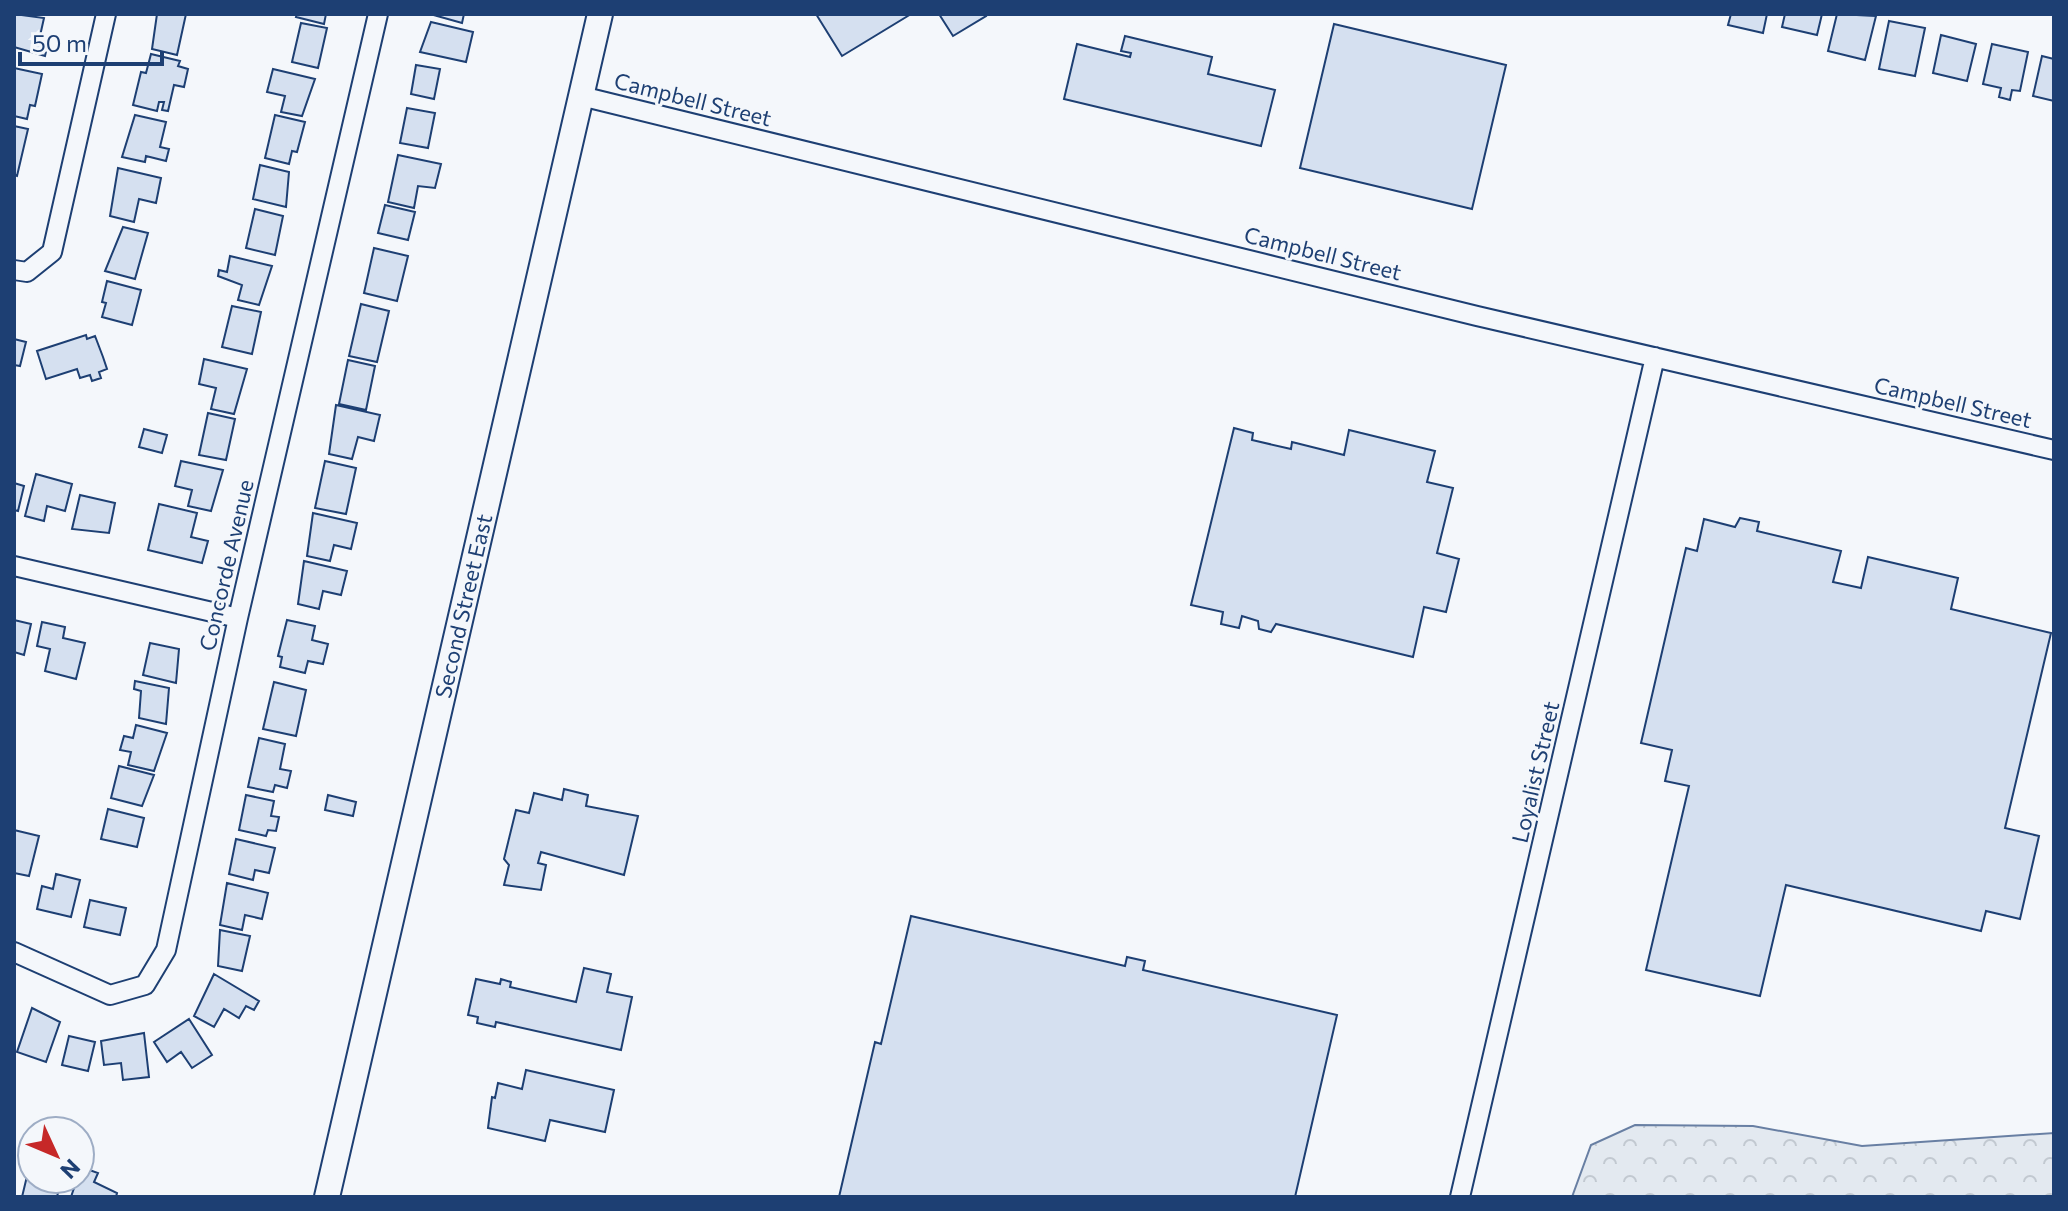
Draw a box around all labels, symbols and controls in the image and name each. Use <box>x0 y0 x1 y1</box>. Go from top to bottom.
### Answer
scale bar <box>20 16 162 66</box>
text: 50 m <box>32 28 87 57</box>
street label: Campbell Street <box>612 66 774 132</box>
street label: Campbell Street <box>1242 220 1404 286</box>
street label: Campbell Street <box>1872 371 2034 433</box>
street label: Concorde Avenue <box>193 477 259 653</box>
street label: Second Street East <box>429 511 497 701</box>
street label: Loyalist Street <box>1506 698 1564 846</box>
north arrow <box>16 1115 96 1195</box>
text: N <box>55 1154 86 1185</box>

